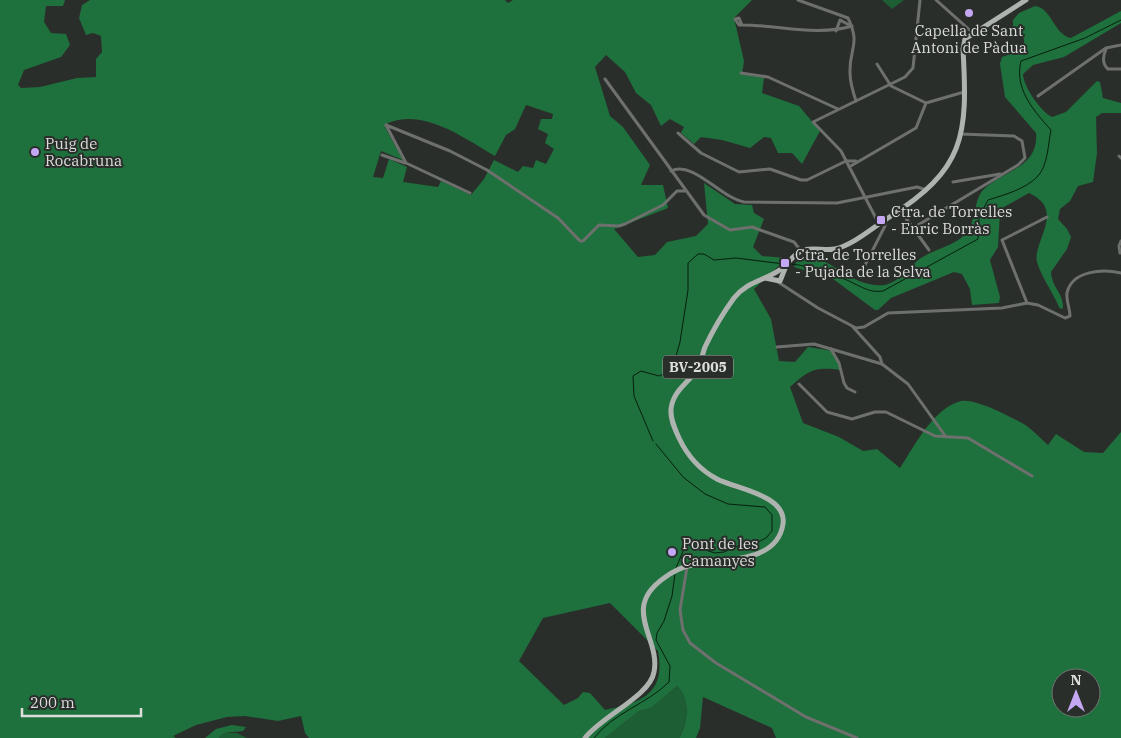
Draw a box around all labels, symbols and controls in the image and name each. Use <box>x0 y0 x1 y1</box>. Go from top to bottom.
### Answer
marker: Capella de Sant Antoni de Pàdua <box>963 7 975 19</box>
place label: Capella de Sant Antoni de Pàdua <box>911 21 1027 57</box>
place label: Puig de Rocabruna <box>45 134 122 170</box>
marker: Puig de Rocabruna <box>29 146 41 158</box>
place label: Ctra. de Torrelles - Enric Borràs <box>891 202 1012 238</box>
marker: Ctra. de Torrelles - Enric Borràs <box>875 214 887 226</box>
place label: Ctra. de Torrelles - Pujada de la Selva <box>795 245 931 281</box>
marker: Ctra. de Torrelles - Pujada de la Selva <box>779 257 791 269</box>
road number: BV-2005 <box>663 356 733 378</box>
place label: Pont de les Camanyes <box>682 534 758 570</box>
marker: Pont de les Camanyes <box>666 546 678 558</box>
north arrow <box>1051 668 1101 718</box>
text: N <box>1070 671 1082 689</box>
scale bar <box>22 686 141 718</box>
text: 200 m <box>30 693 75 712</box>

